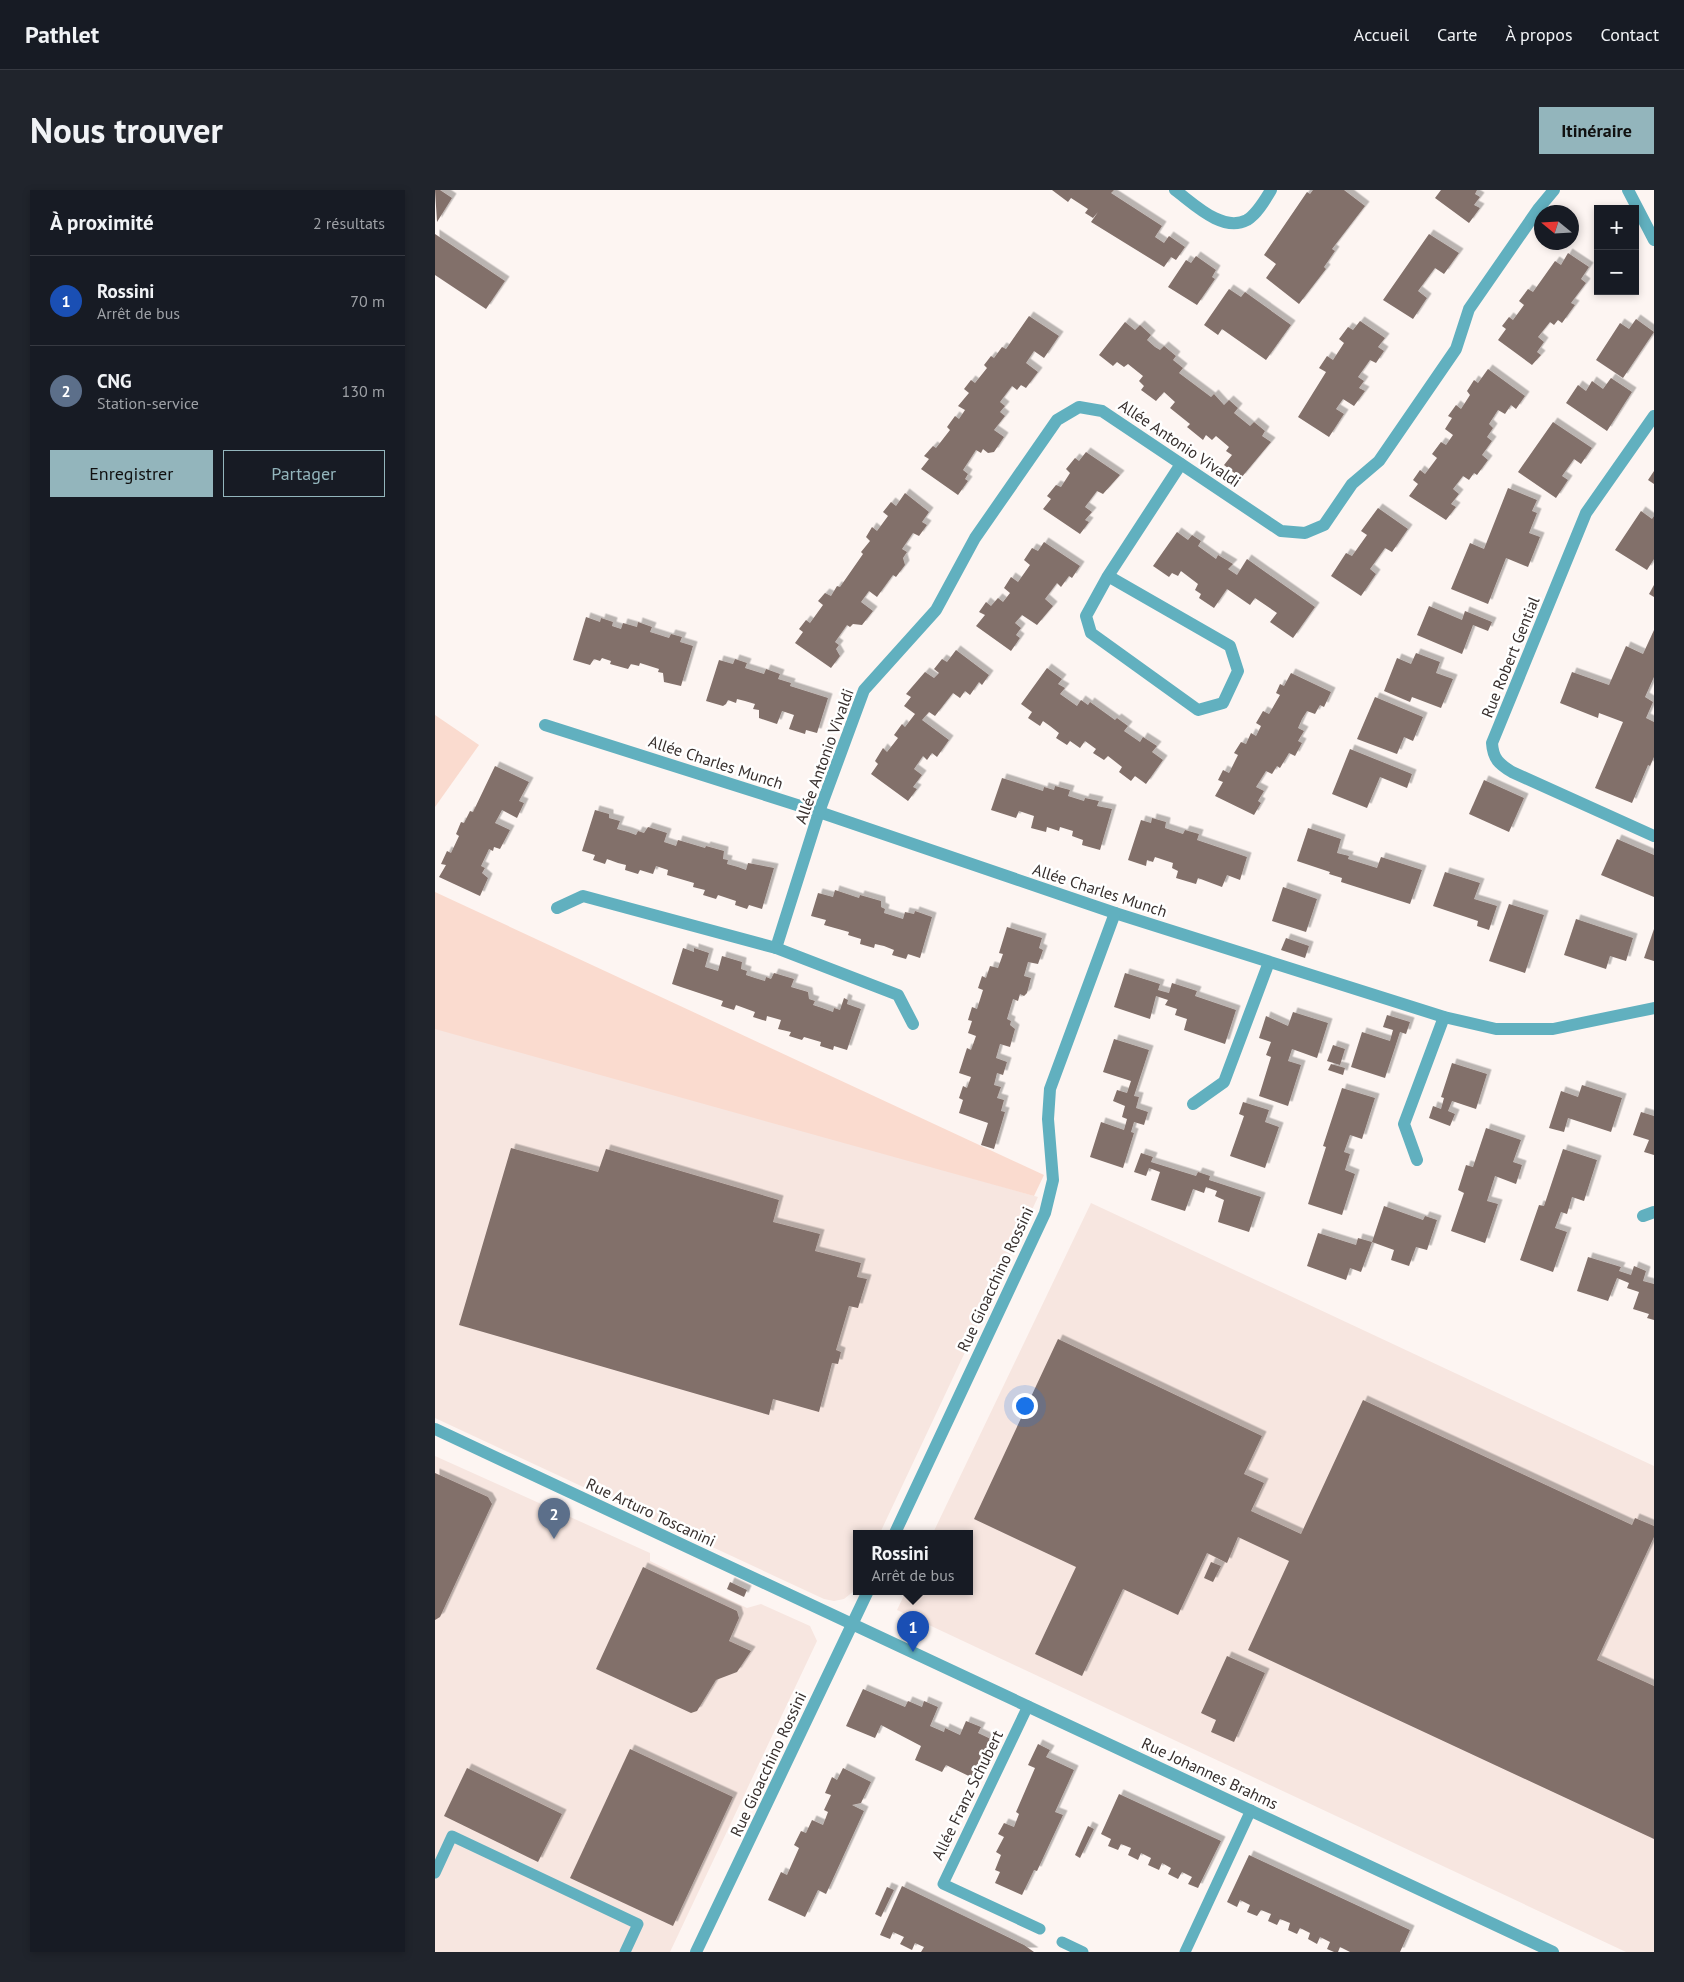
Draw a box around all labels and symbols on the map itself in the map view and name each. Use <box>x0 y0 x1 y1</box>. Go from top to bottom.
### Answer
north arrow <box>1534 205 1579 250</box>
street label: Allée Antonio Vivaldi <box>1115 395 1245 491</box>
street label: Rue Robert Gential <box>1477 593 1544 721</box>
street label: Allée Antonio Vivaldi <box>790 686 858 826</box>
street label: Allée Charles Munch <box>646 731 786 793</box>
street label: Allée Charles Munch <box>1030 859 1170 921</box>
street label: Rue Gioacchino Rossini <box>953 1203 1037 1355</box>
your location <box>1012 1393 1038 1419</box>
street label: Rue Arturo Toscanini <box>583 1473 719 1551</box>
pin: 2 <box>538 1498 570 1539</box>
pin: 1 <box>897 1611 929 1652</box>
street label: Rue Gioacchino Rossini <box>726 1688 810 1840</box>
street label: Allée Franz Schubert <box>927 1726 1007 1863</box>
street label: Rue Johannes Brahms <box>1139 1733 1282 1813</box>

